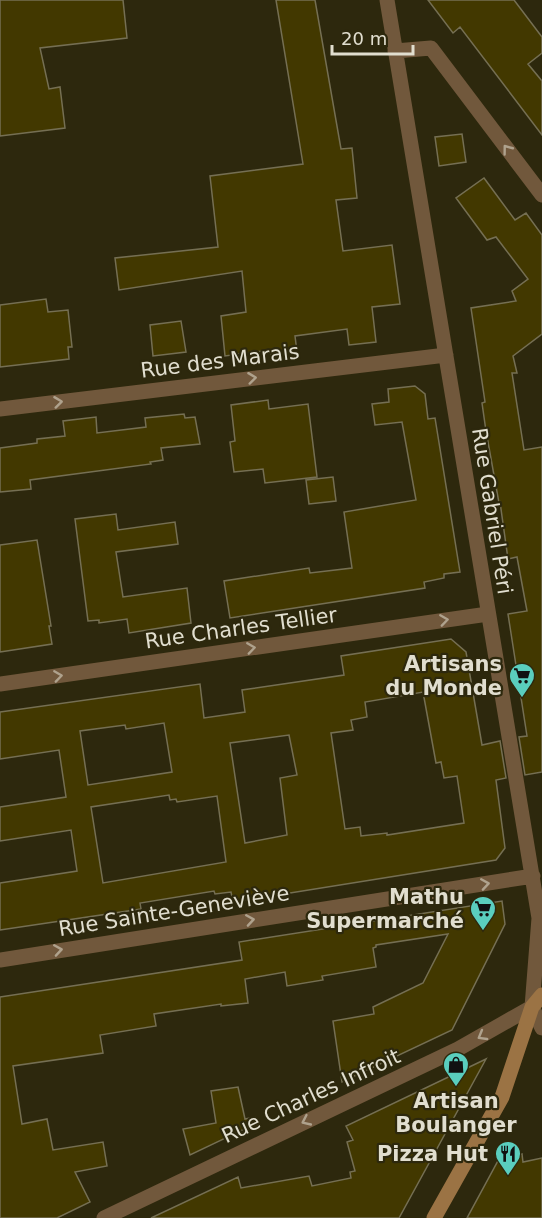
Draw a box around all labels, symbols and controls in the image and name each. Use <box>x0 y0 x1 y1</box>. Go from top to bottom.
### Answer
scale bar <box>332 18 413 56</box>
text: 20 m <box>341 28 387 49</box>
one-way arrow <box>503 144 514 155</box>
street label: Rue des Marais <box>139 339 301 383</box>
one-way arrow <box>247 373 256 385</box>
one-way arrow <box>54 396 63 408</box>
street label: Rue Gabriel Péri <box>467 426 517 596</box>
street label: Rue Charles Tellier <box>143 603 339 653</box>
one-way arrow <box>439 614 449 626</box>
one-way arrow <box>246 642 256 654</box>
place label: Artisans du Monde <box>385 652 502 700</box>
supermarket icon: Artisans du Monde <box>507 661 537 699</box>
one-way arrow <box>53 670 63 682</box>
one-way arrow <box>480 878 489 890</box>
street label: Rue Sainte-Geneviève <box>57 881 291 941</box>
place label: Mathu Supermarché <box>306 885 464 933</box>
supermarket icon: Mathu Supermarché <box>468 894 498 932</box>
one-way arrow <box>246 915 255 927</box>
one-way arrow <box>53 945 62 957</box>
one-way arrow <box>477 1029 488 1040</box>
street label: Rue Charles Infroit <box>218 1044 404 1148</box>
shop icon: Artisan Boulanger <box>441 1050 471 1088</box>
place label: Artisan Boulanger <box>395 1089 517 1137</box>
one-way arrow <box>302 1114 313 1126</box>
restaurant icon: Pizza Hut <box>493 1139 523 1177</box>
place label: Pizza Hut <box>377 1142 488 1166</box>

